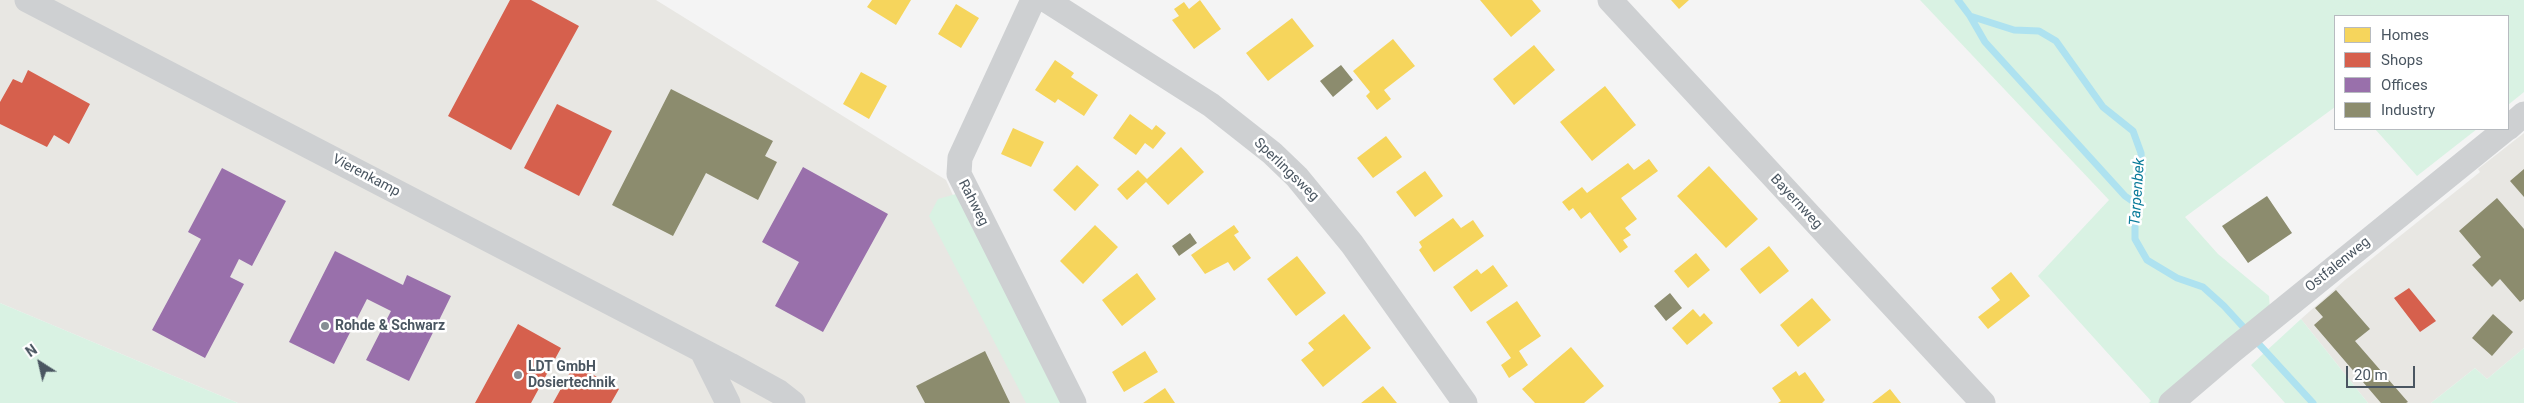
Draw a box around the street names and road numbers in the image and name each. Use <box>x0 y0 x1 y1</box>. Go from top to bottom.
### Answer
street label: Sperlingsweg <box>1250 135 1322 205</box>
street label: Vierenkamp <box>329 151 403 201</box>
street label: Bayernweg <box>1767 171 1825 233</box>
street label: Rahweg <box>954 177 992 229</box>
street label: Ostfalenweg <box>2302 234 2374 296</box>

